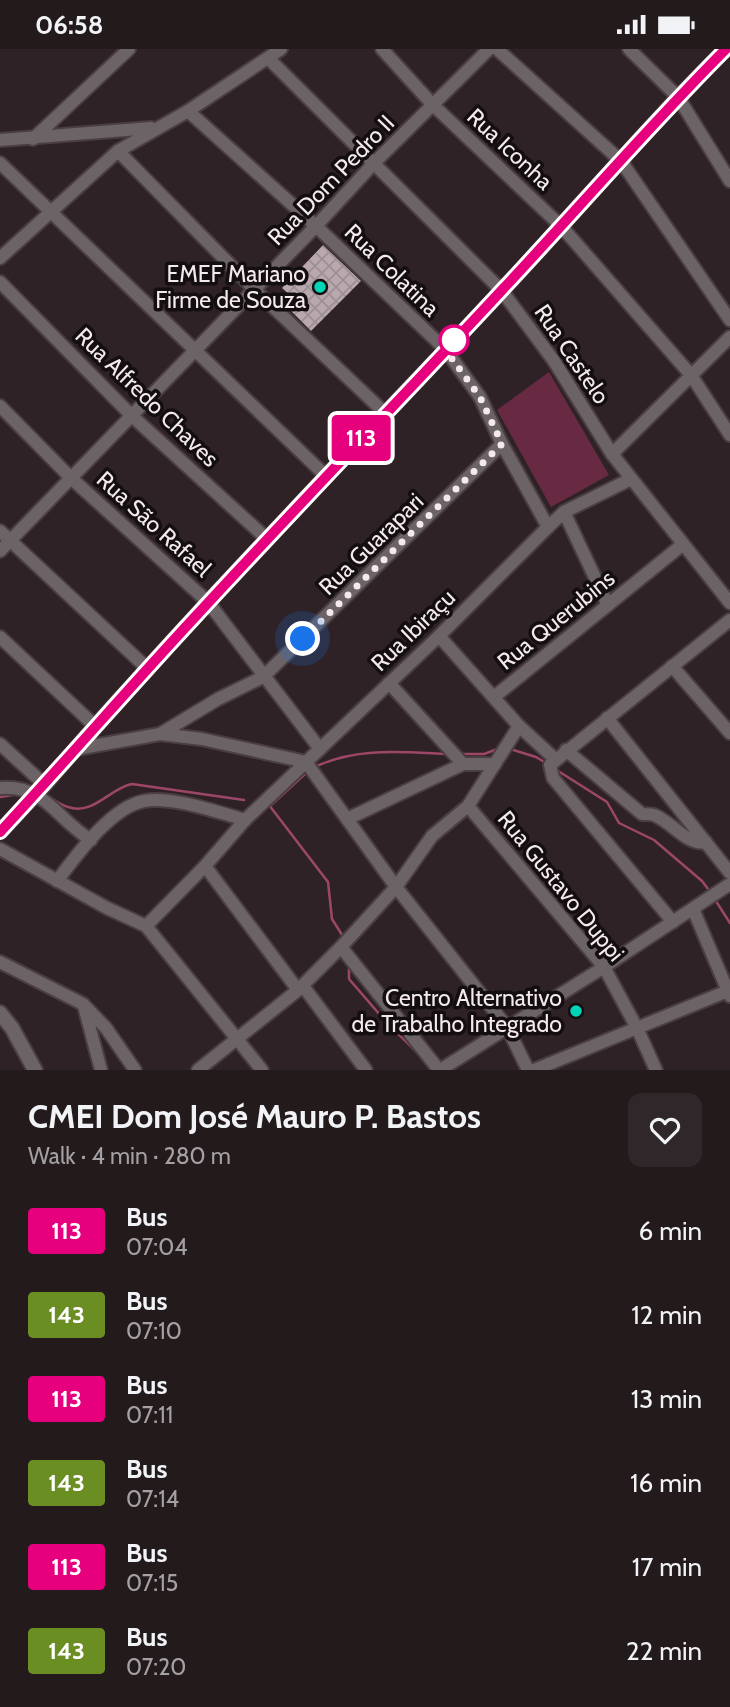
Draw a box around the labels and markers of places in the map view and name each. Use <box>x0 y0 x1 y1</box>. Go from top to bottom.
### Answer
place label: EMEF Mariano Firme de Souza <box>155 260 306 314</box>
marker: EMEF Mariano Firme de Souza <box>312 279 328 295</box>
unlabelled marker <box>439 325 469 355</box>
place label: Centro Alternativo de Trabalho Integrado <box>352 984 562 1038</box>
marker: Centro Alternativo de Trabalho Integrado <box>568 1003 584 1019</box>

